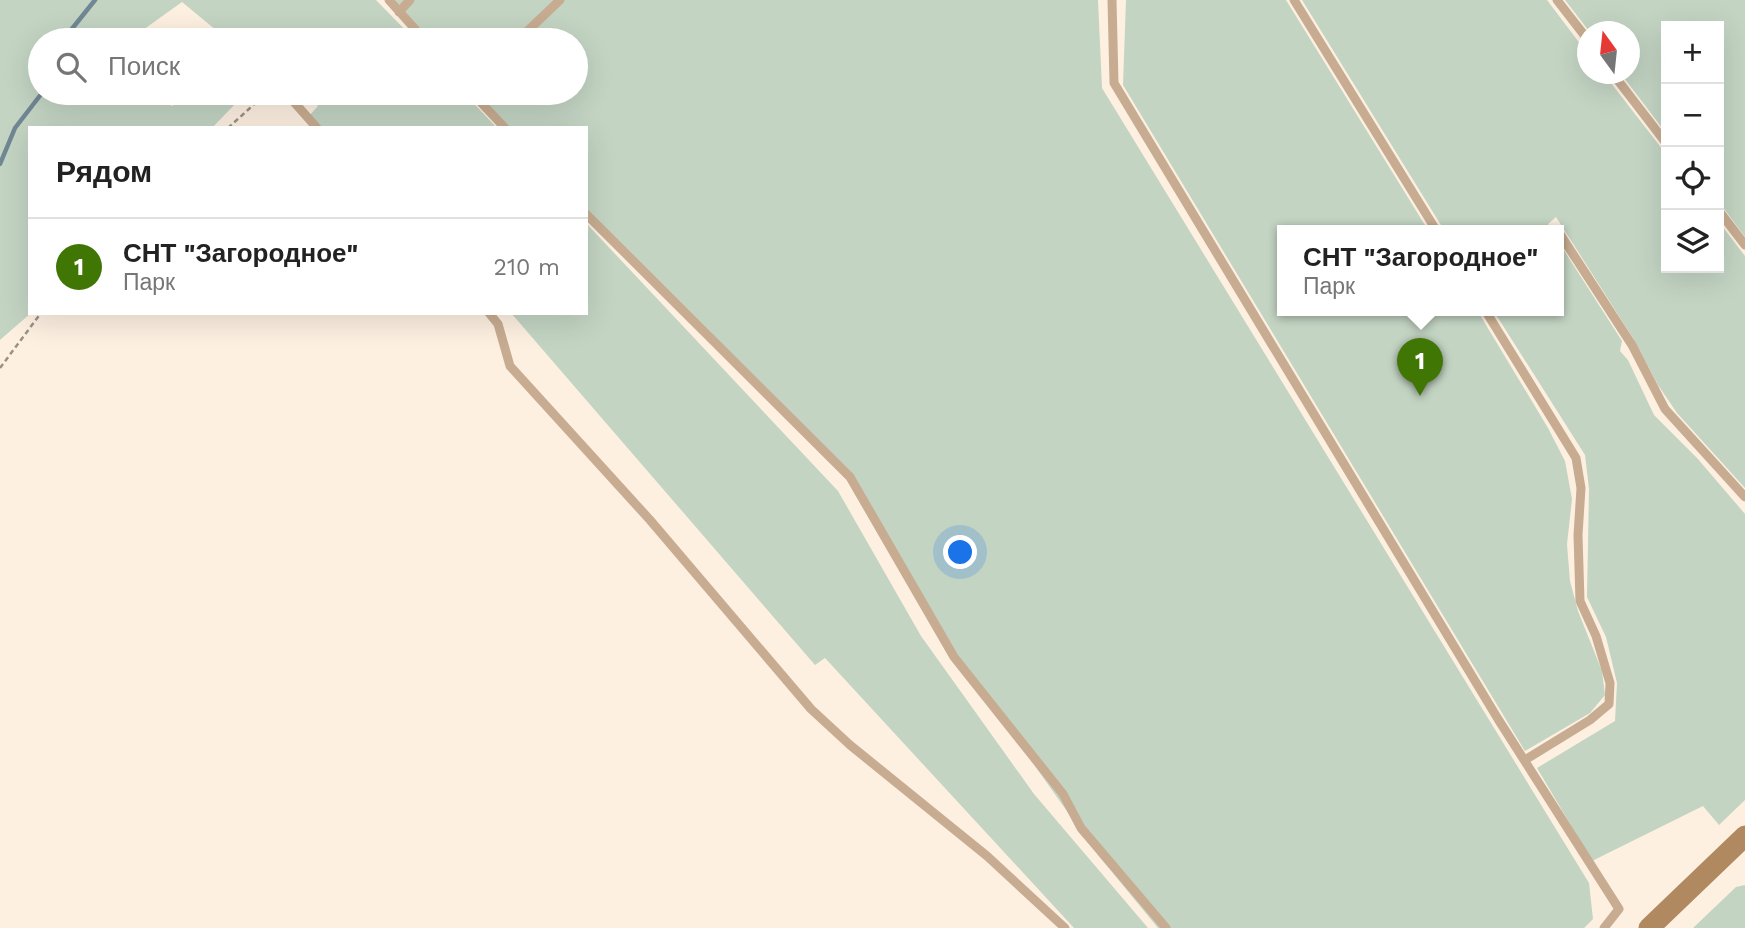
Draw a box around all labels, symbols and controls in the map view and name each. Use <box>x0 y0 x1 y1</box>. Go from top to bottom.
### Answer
north arrow <box>1577 21 1640 84</box>
map controls <box>1661 21 1724 273</box>
button: + <box>1661 21 1724 84</box>
search box <box>28 28 588 105</box>
icon: search <box>52 48 90 86</box>
text: Поиск <box>108 51 180 81</box>
button: − <box>1661 84 1724 147</box>
button: locate <box>1661 147 1724 210</box>
text: Рядом <box>56 154 152 189</box>
button: layers <box>1661 210 1724 273</box>
popup <box>1277 225 1564 316</box>
text: СНТ "Загородное" <box>123 238 358 268</box>
text: СНТ "Загородное" <box>1303 242 1538 272</box>
text: 1 <box>74 254 84 281</box>
text: 210 m <box>494 254 560 281</box>
text: Парк <box>123 269 175 296</box>
text: Парк <box>1303 273 1355 300</box>
pin: 1 <box>1397 338 1443 396</box>
your location <box>943 535 977 569</box>

